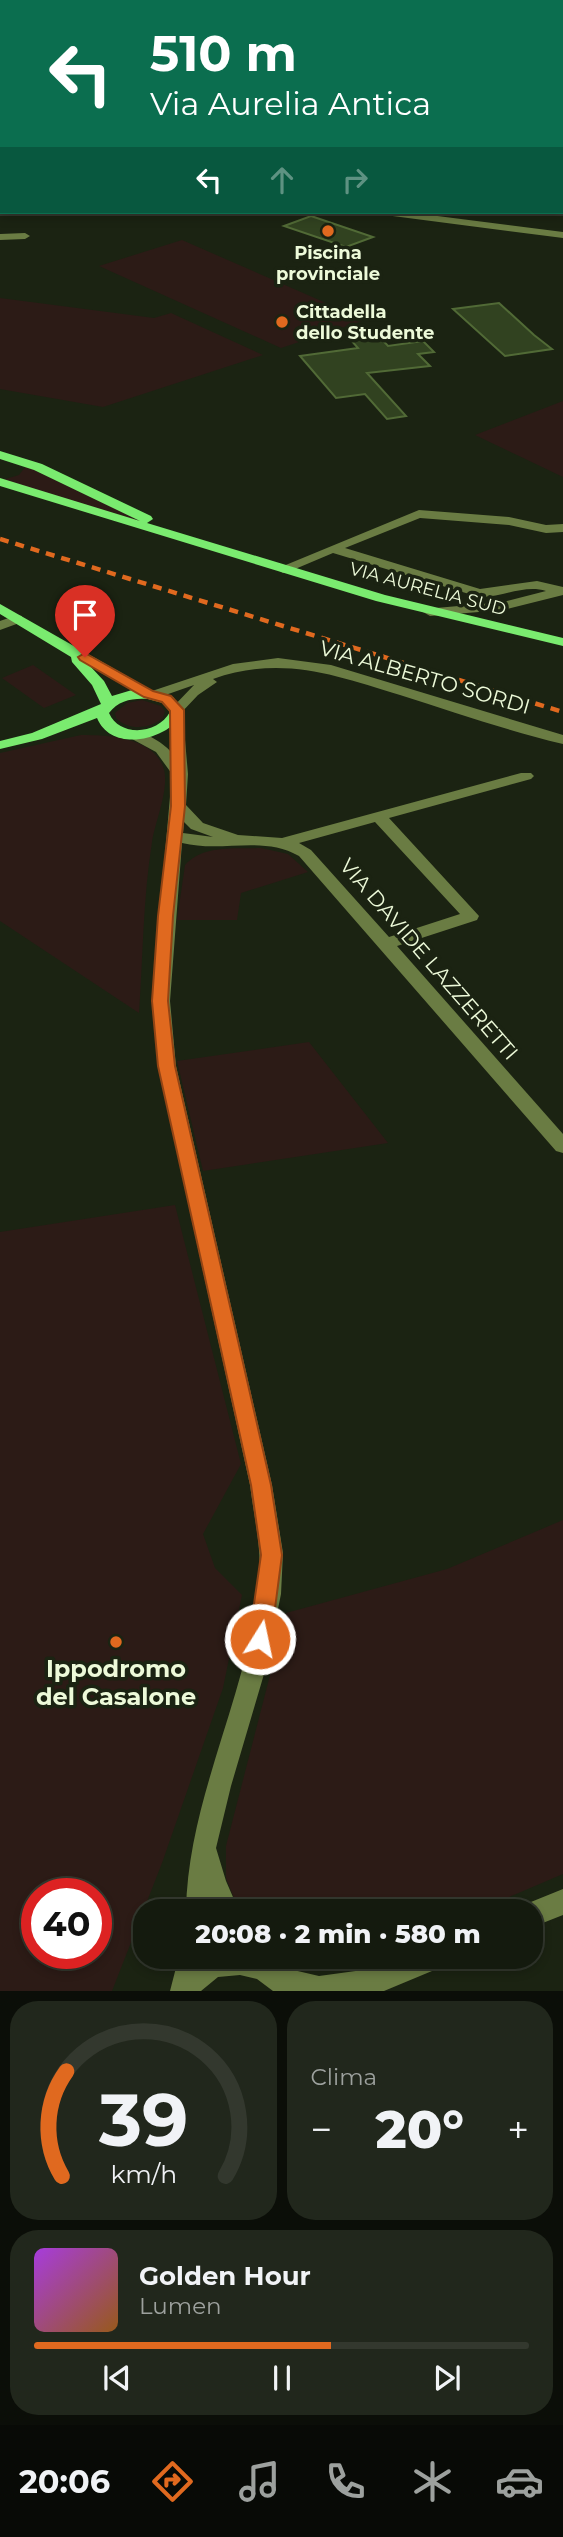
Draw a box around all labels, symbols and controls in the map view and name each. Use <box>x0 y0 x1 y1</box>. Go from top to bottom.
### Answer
text: 510 m <box>150 24 297 83</box>
icon: left <box>35 28 126 119</box>
text: Via Aurelia Antica <box>150 84 431 123</box>
icon: left <box>190 161 228 199</box>
icon: ahead <box>263 161 301 199</box>
icon: right <box>336 161 374 199</box>
marker: Piscina provinciale <box>320 223 336 239</box>
place label: Piscina provinciale <box>276 242 380 285</box>
place label: Cittadella dello Studente <box>296 301 434 344</box>
marker: Cittadella dello Studente <box>274 314 290 330</box>
street label: VIA AURELIA SUD <box>347 558 509 620</box>
pin <box>55 585 115 657</box>
icon: arrive <box>66 596 104 634</box>
street label: VIA ALBERTO SORDI <box>317 635 533 719</box>
street label: VIA DAVIDE LAZZERETTI <box>335 853 523 1065</box>
position arrow <box>223 1602 297 1676</box>
marker: Ippodromo del Casalone <box>108 1634 124 1650</box>
place label: Ippodromo del Casalone <box>36 1654 196 1711</box>
speed limit sign: 40 <box>21 1878 112 1969</box>
text: 20:08 · 2 min · 580 m <box>195 1918 481 1950</box>
text: Clima <box>311 2063 377 2091</box>
text: 39 <box>98 2077 188 2165</box>
text: 20° <box>376 2098 464 2161</box>
text: − <box>311 2106 332 2153</box>
text: + <box>507 2106 529 2153</box>
text: km/h <box>110 2159 177 2189</box>
text: Golden Hour <box>139 2260 311 2292</box>
text: Lumen <box>139 2292 222 2320</box>
icon: previous <box>98 2359 136 2397</box>
icon: pause <box>263 2359 301 2397</box>
icon: next <box>428 2359 466 2397</box>
icon: directions <box>148 2457 197 2506</box>
icon: music <box>235 2457 284 2506</box>
icon: phone <box>321 2457 370 2506</box>
icon: climate <box>408 2457 457 2506</box>
icon: car <box>495 2457 544 2506</box>
text: 20:06 <box>19 2462 110 2501</box>

